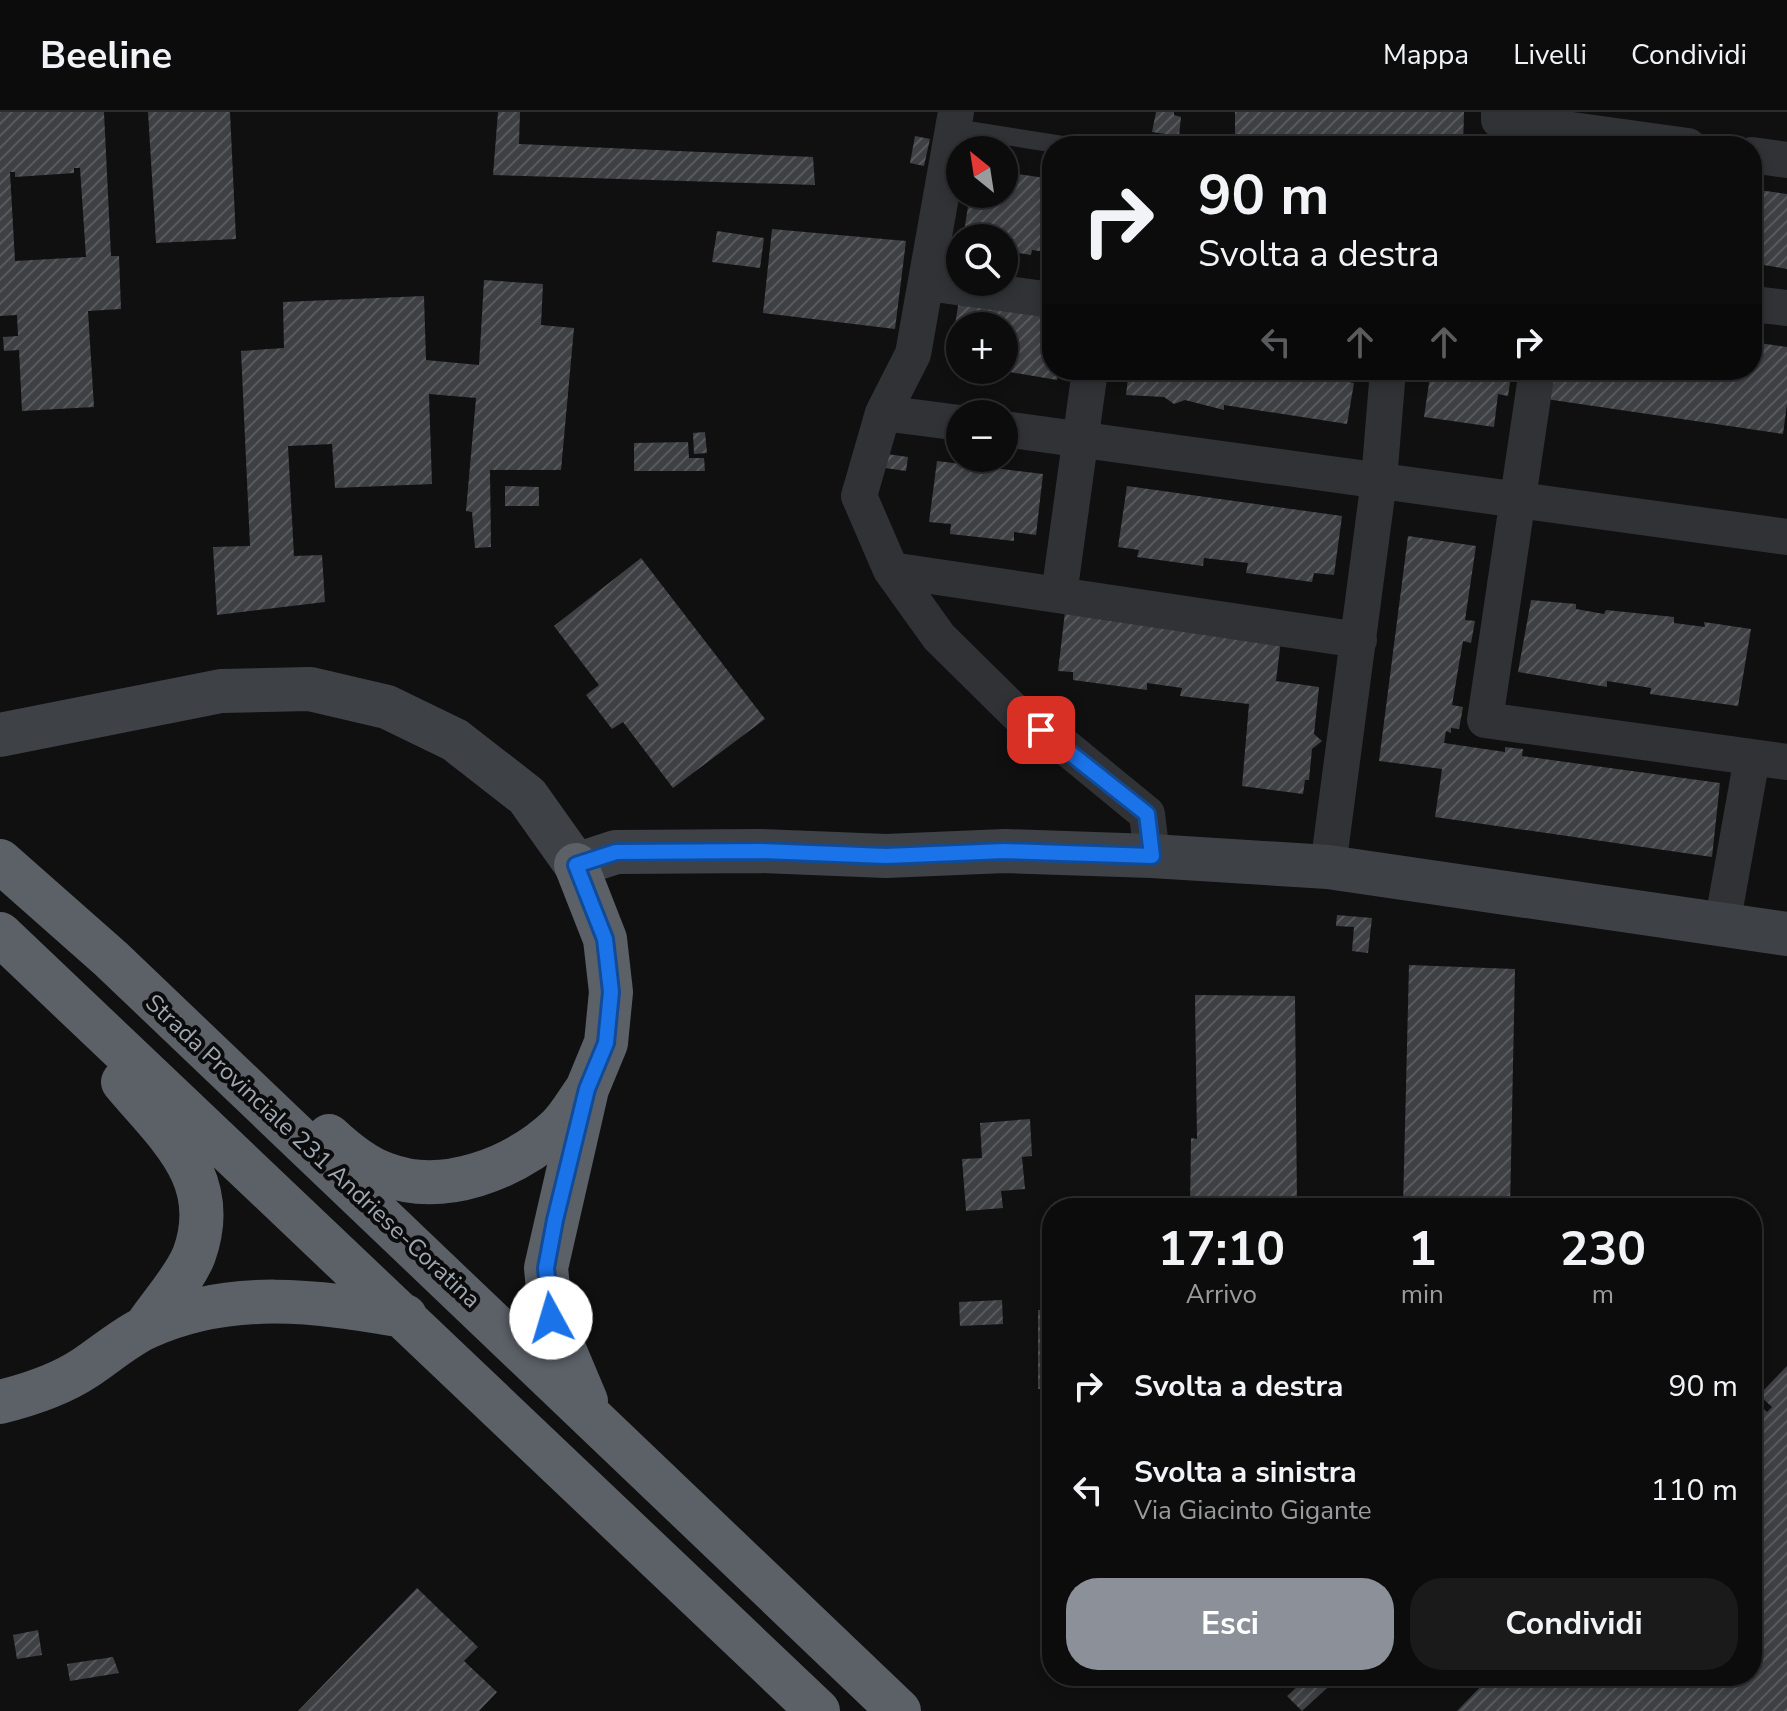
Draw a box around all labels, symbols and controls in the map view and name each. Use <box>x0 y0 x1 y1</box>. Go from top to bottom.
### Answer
text: Beeline <box>40 30 172 81</box>
text: Mappa <box>1383 36 1469 74</box>
text: Livelli <box>1513 36 1587 74</box>
text: Condividi <box>1631 36 1747 74</box>
north arrow <box>946 136 1018 208</box>
map controls <box>946 136 1018 472</box>
text: 90 m <box>1198 157 1329 234</box>
icon: right <box>1066 168 1170 272</box>
button: search <box>946 224 1018 296</box>
text: Svolta a destra <box>1198 230 1439 279</box>
button: + <box>946 312 1018 384</box>
icon: left <box>1254 320 1298 364</box>
icon: ahead <box>1338 320 1382 364</box>
icon: ahead <box>1422 320 1466 364</box>
icon: right <box>1506 320 1550 364</box>
button: − <box>946 400 1018 472</box>
pin <box>1007 696 1075 764</box>
icon: arrive <box>1019 708 1063 752</box>
street label: Strada Provinciale 231 Andriese-Coratina <box>139 987 487 1315</box>
text: 17:10 <box>1158 1216 1285 1282</box>
text: 1 <box>1408 1216 1437 1282</box>
text: 230 <box>1560 1216 1646 1282</box>
position arrow <box>509 1276 593 1360</box>
text: Arrivo <box>1186 1277 1257 1312</box>
text: min <box>1401 1277 1444 1312</box>
text: m <box>1592 1277 1614 1312</box>
icon: right <box>1066 1364 1110 1408</box>
text: Svolta a destra <box>1134 1366 1344 1407</box>
text: 90 m <box>1669 1366 1738 1407</box>
text: Svolta a sinistra <box>1134 1452 1357 1493</box>
icon: left <box>1066 1468 1110 1512</box>
text: 110 m <box>1651 1470 1738 1511</box>
text: Via Giacinto Gigante <box>1134 1493 1372 1528</box>
button: Esci <box>1066 1578 1394 1670</box>
button: Condividi <box>1410 1578 1738 1670</box>

